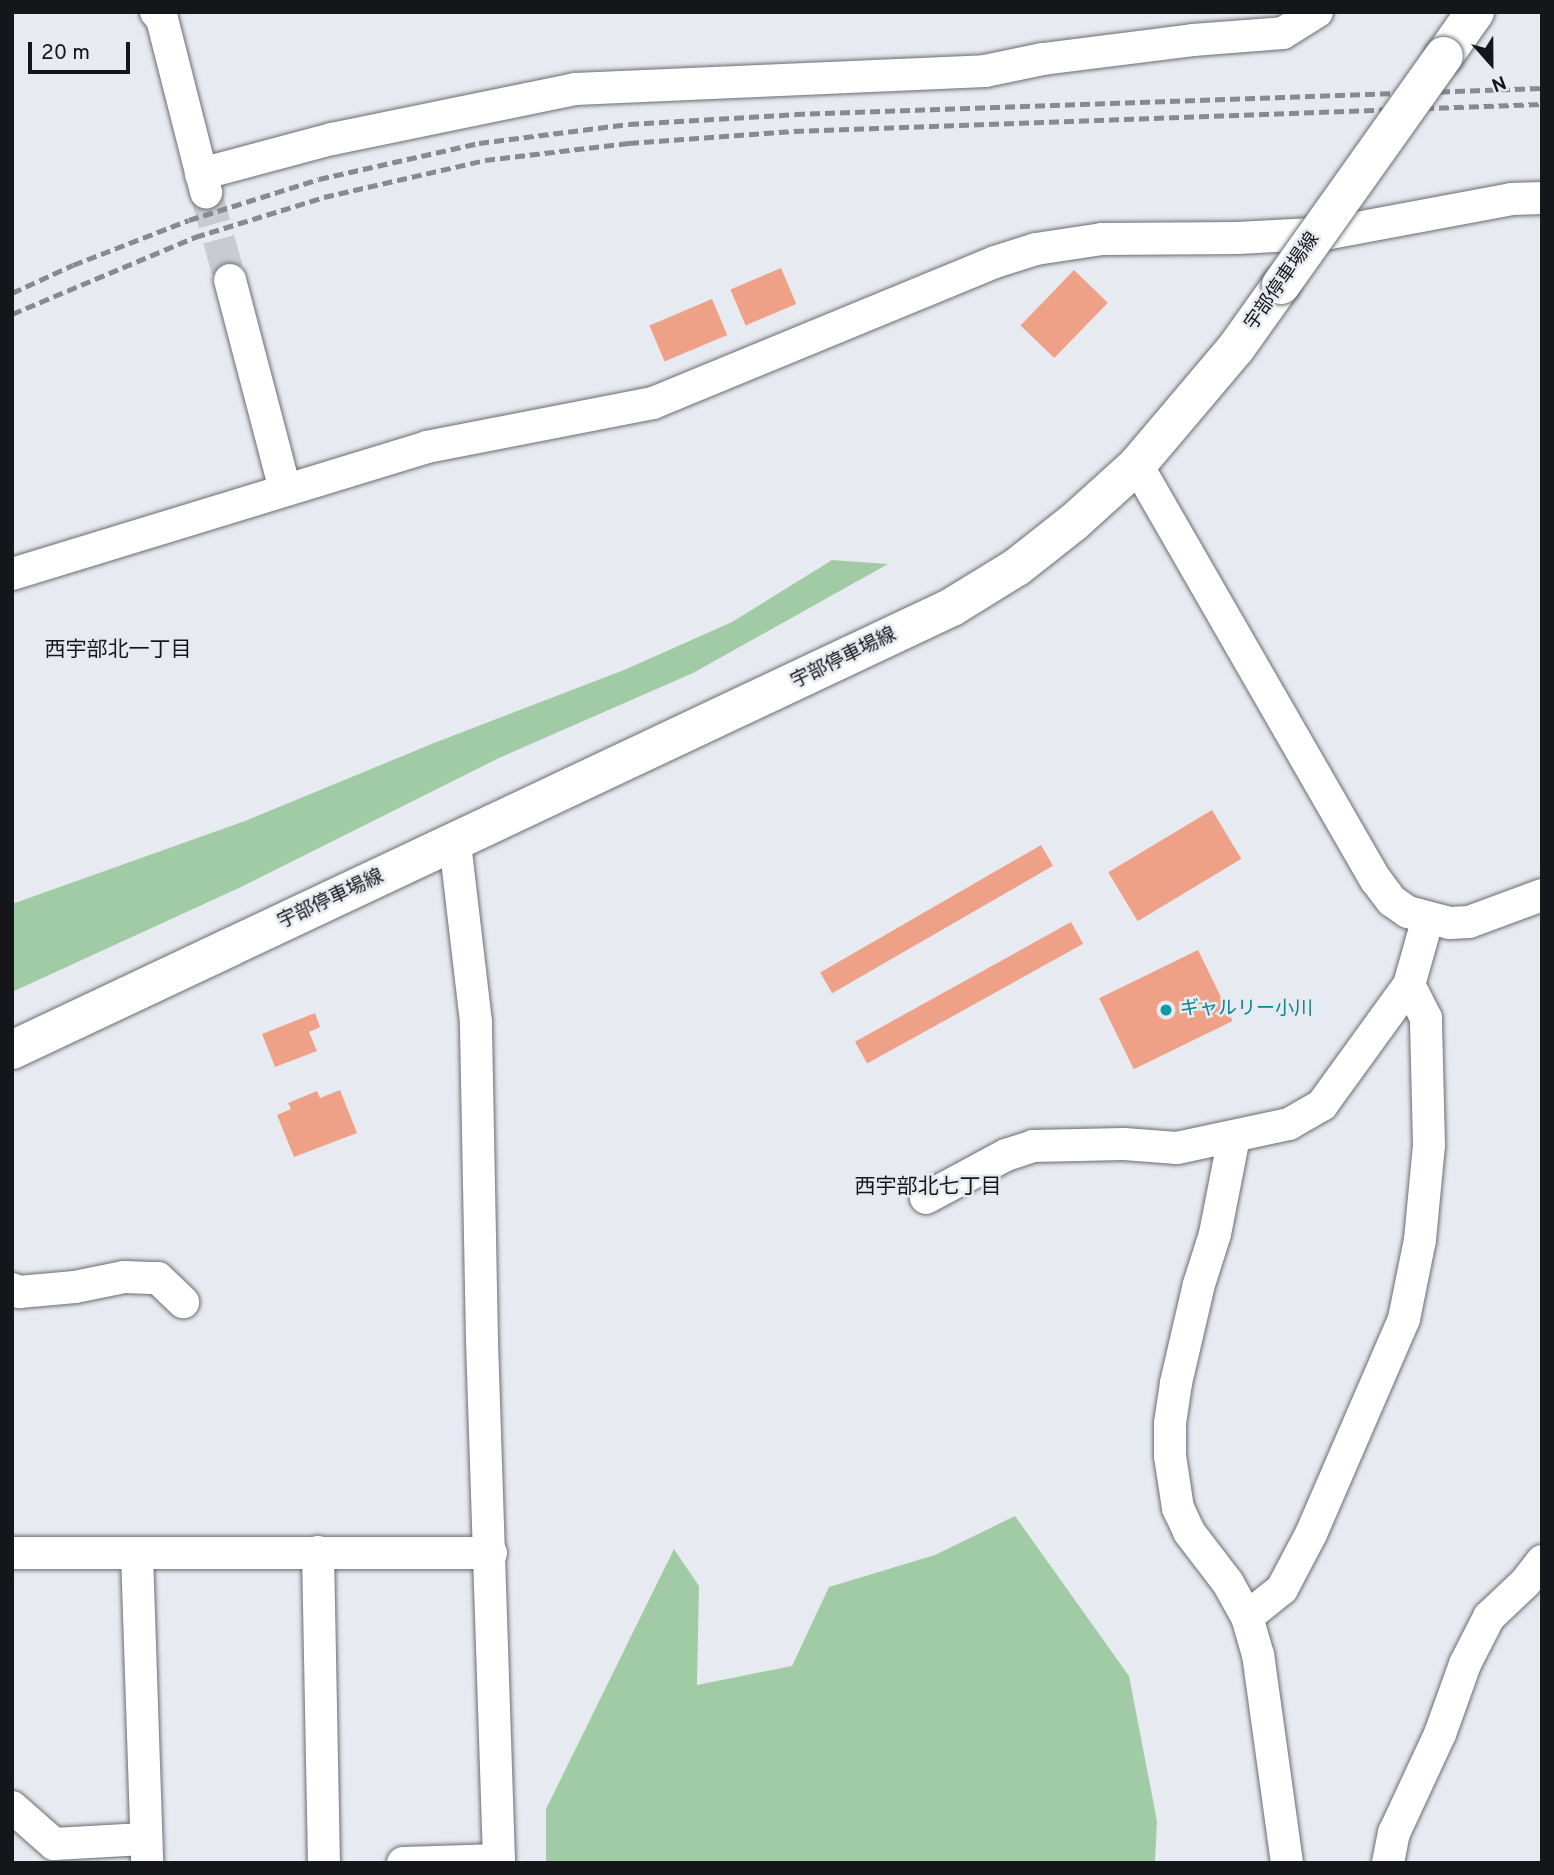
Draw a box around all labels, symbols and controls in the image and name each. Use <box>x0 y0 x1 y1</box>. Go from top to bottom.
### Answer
scale bar <box>32 28 133 72</box>
north arrow <box>1456 28 1526 98</box>
text: 20 m <box>41 40 90 67</box>
text: N <box>1488 69 1509 96</box>
street label: 宇部停車場線 <box>1241 229 1325 335</box>
street label: 宇部停車場線 <box>788 624 900 694</box>
district label: 西宇部北一丁目 <box>45 638 191 664</box>
street label: 宇部停車場線 <box>275 866 387 934</box>
place label: ギャルリー小川 <box>1180 999 1313 1021</box>
marker: ギャルリー小川 <box>1158 1002 1174 1018</box>
district label: 西宇部北七丁目 <box>855 1175 1001 1201</box>

